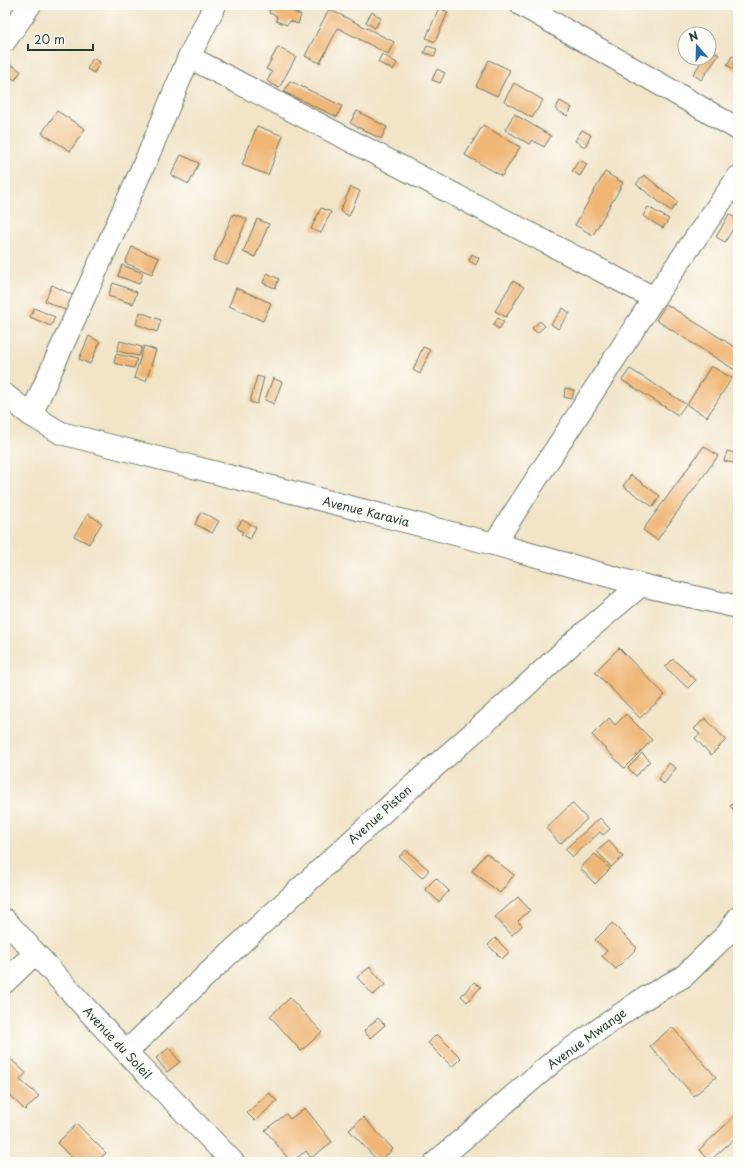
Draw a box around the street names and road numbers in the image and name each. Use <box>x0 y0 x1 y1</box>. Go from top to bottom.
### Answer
street label: Avenue Karavia <box>321 491 412 531</box>
street label: Avenue Piston <box>343 781 415 848</box>
street label: Avenue du Soleil <box>79 1002 156 1083</box>
street label: Avenue Mwange <box>543 1003 630 1073</box>

